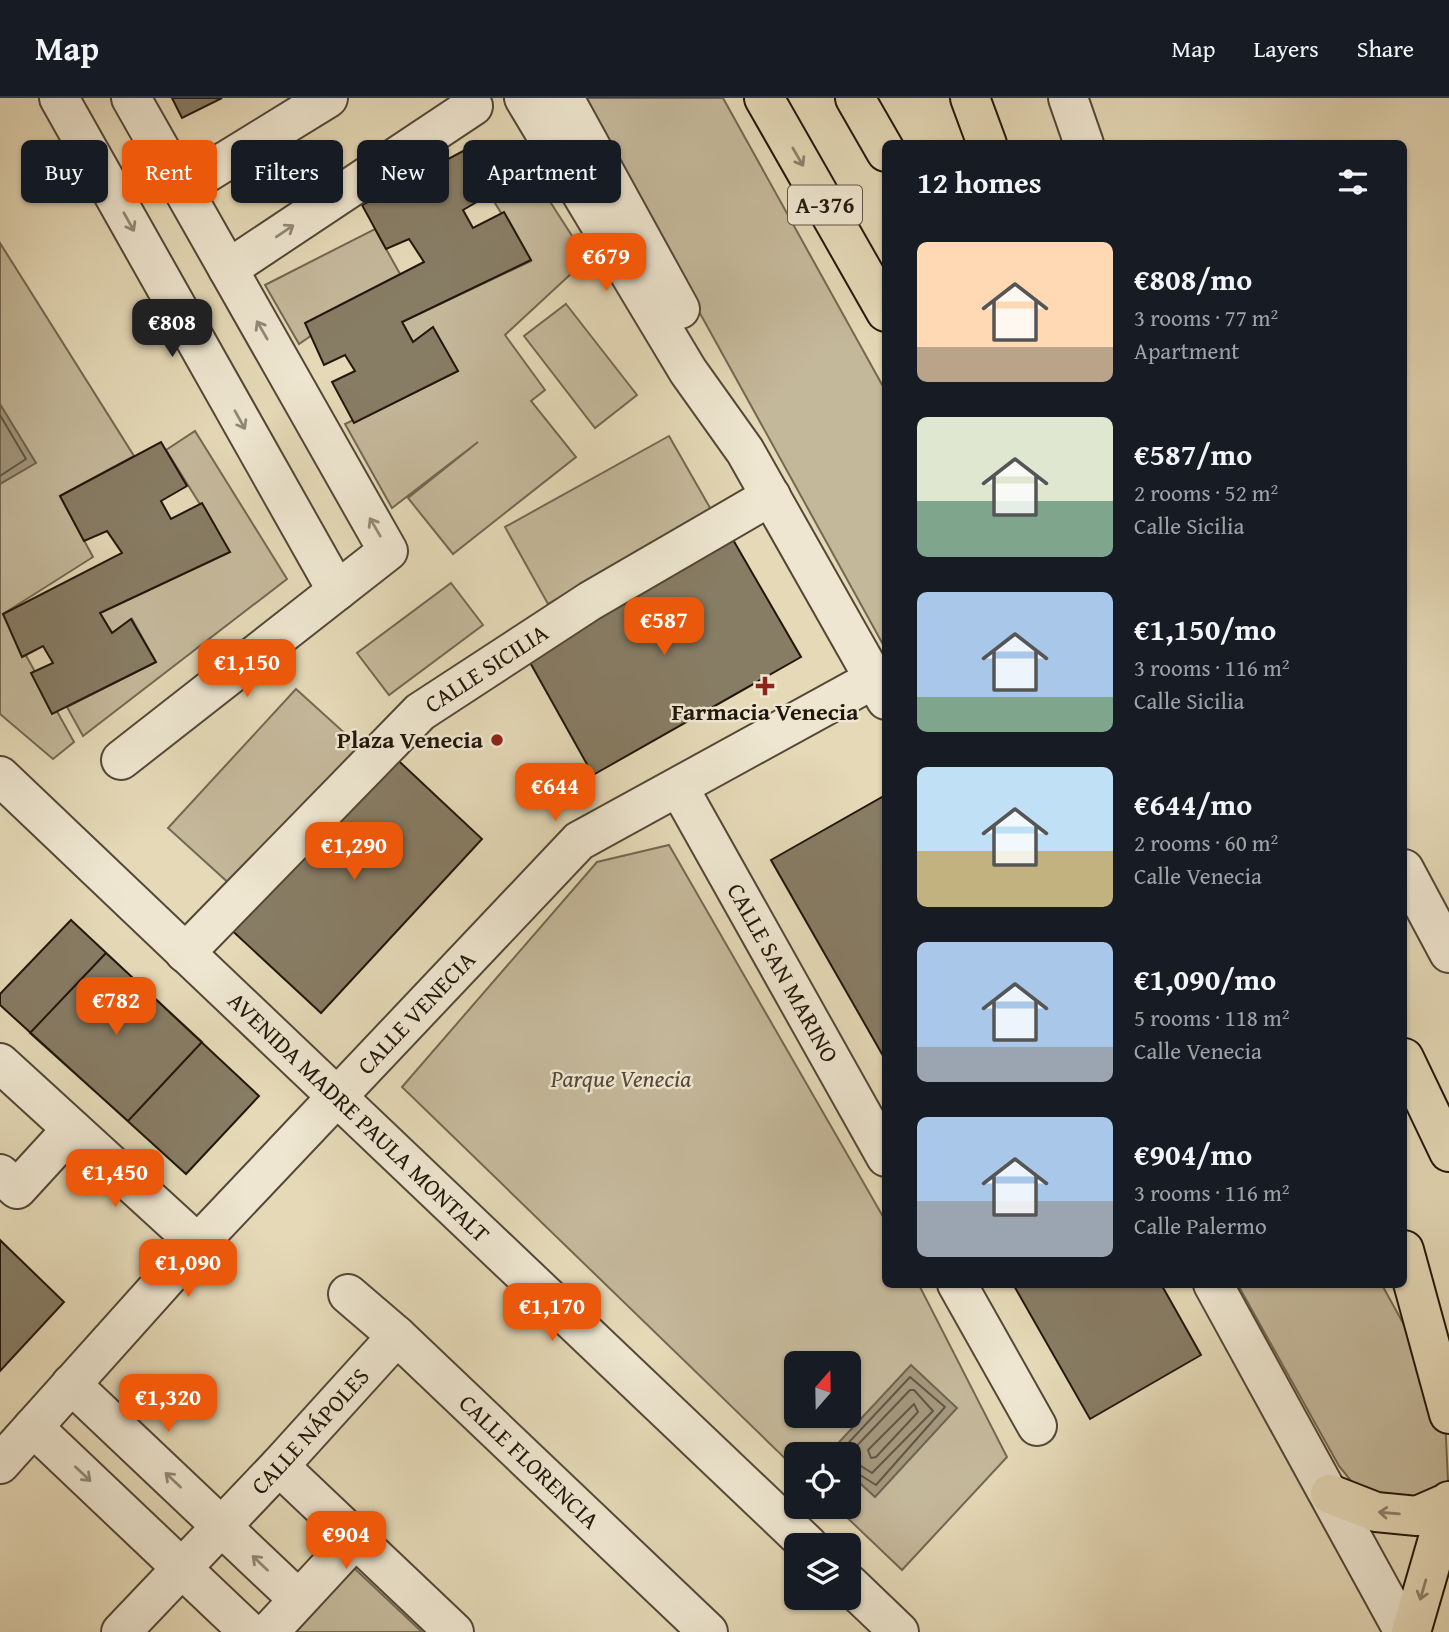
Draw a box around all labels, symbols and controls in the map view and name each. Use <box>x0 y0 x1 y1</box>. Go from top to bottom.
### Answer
text: Map <box>35 24 99 72</box>
text: Map <box>1172 31 1215 66</box>
text: Layers <box>1253 31 1319 66</box>
text: Share <box>1357 31 1414 66</box>
chip: Buy <box>21 140 108 203</box>
chip: Rent <box>122 140 217 203</box>
chip: Filters <box>231 140 343 203</box>
chip: New <box>357 140 449 203</box>
chip: Apartment <box>463 140 621 203</box>
one-way arrow <box>791 147 805 167</box>
text: 12 homes <box>917 160 1042 204</box>
icon: filters <box>1334 163 1372 201</box>
road number: A-376 <box>788 186 862 225</box>
one-way arrow <box>122 211 136 231</box>
one-way arrow <box>275 224 294 239</box>
pin: €679 <box>565 234 647 293</box>
text: €679 <box>582 239 630 272</box>
text: €808/mo <box>1134 257 1252 301</box>
icon: home <box>973 270 1057 354</box>
pin: €808 <box>131 300 213 359</box>
text: 3 rooms · 77 m² <box>1134 301 1278 334</box>
text: €808 <box>148 305 196 338</box>
one-way arrow <box>255 320 269 340</box>
text: Apartment <box>1134 334 1239 367</box>
one-way arrow <box>234 409 247 430</box>
text: €587/mo <box>1134 432 1252 476</box>
icon: home <box>973 445 1057 529</box>
text: 2 rooms · 52 m² <box>1134 476 1278 509</box>
text: Calle Sicilia <box>1134 509 1244 542</box>
one-way arrow <box>368 518 382 538</box>
pin: €587 <box>623 598 705 657</box>
text: €587 <box>640 603 688 636</box>
text: €1,150/mo <box>1134 607 1276 651</box>
street label: CALLE SICILIA <box>418 615 555 721</box>
icon: home <box>973 620 1057 704</box>
pin: €1,150 <box>190 640 304 699</box>
text: €1,150 <box>214 645 280 678</box>
text: 3 rooms · 116 m² <box>1134 651 1289 684</box>
marker: Farmacia Venecia <box>757 678 773 694</box>
text: Calle Sicilia <box>1134 684 1244 717</box>
place label: Farmacia Venecia <box>671 694 859 729</box>
place label: Plaza Venecia <box>337 722 484 757</box>
marker: Plaza Venecia <box>489 732 505 748</box>
pin: €644 <box>514 764 596 823</box>
text: €644 <box>531 769 579 802</box>
text: €644/mo <box>1134 782 1252 826</box>
icon: home <box>973 795 1057 879</box>
pin: €1,290 <box>297 822 411 882</box>
text: 2 rooms · 60 m² <box>1134 826 1278 859</box>
text: €1,290 <box>321 828 387 861</box>
text: Calle Venecia <box>1134 859 1262 892</box>
street label: CALLE SAN MARINO <box>719 877 848 1069</box>
street label: CALLE VENECIA <box>349 943 483 1082</box>
text: €1,090/mo <box>1134 957 1276 1001</box>
icon: home <box>973 970 1057 1054</box>
pin: €782 <box>75 978 157 1037</box>
text: €782 <box>92 983 140 1016</box>
street label: AVENIDA MADRE PAULA MONTALT <box>220 984 498 1250</box>
text: 5 rooms · 118 m² <box>1134 1001 1289 1034</box>
text: Calle Venecia <box>1134 1034 1262 1067</box>
park label: Parque Venecia <box>550 1061 691 1096</box>
text: €904/mo <box>1134 1132 1252 1176</box>
icon: home <box>973 1145 1057 1229</box>
pin: €1,450 <box>58 1150 172 1209</box>
text: €1,450 <box>82 1155 148 1188</box>
text: 3 rooms · 116 m² <box>1134 1176 1289 1209</box>
text: Calle Palermo <box>1134 1209 1267 1242</box>
pin: €1,090 <box>131 1240 245 1299</box>
text: €1,090 <box>155 1245 221 1278</box>
pin: €1,170 <box>495 1284 609 1343</box>
text: €1,170 <box>519 1289 585 1322</box>
north arrow <box>784 1351 861 1428</box>
map controls <box>784 1351 861 1610</box>
street label: CALLE NÁPOLES <box>243 1360 377 1502</box>
pin: €1,320 <box>111 1374 225 1434</box>
text: €1,320 <box>135 1380 201 1413</box>
street label: CALLE FLORENCIA <box>451 1386 608 1537</box>
button: locate <box>784 1442 861 1519</box>
one-way arrow <box>74 1466 92 1482</box>
one-way arrow <box>164 1472 182 1488</box>
one-way arrow <box>1378 1506 1401 1519</box>
pin: €904 <box>305 1512 387 1571</box>
text: €904 <box>322 1517 370 1550</box>
button: layers <box>784 1533 861 1610</box>
one-way arrow <box>252 1554 269 1571</box>
one-way arrow <box>1415 1579 1428 1601</box>

